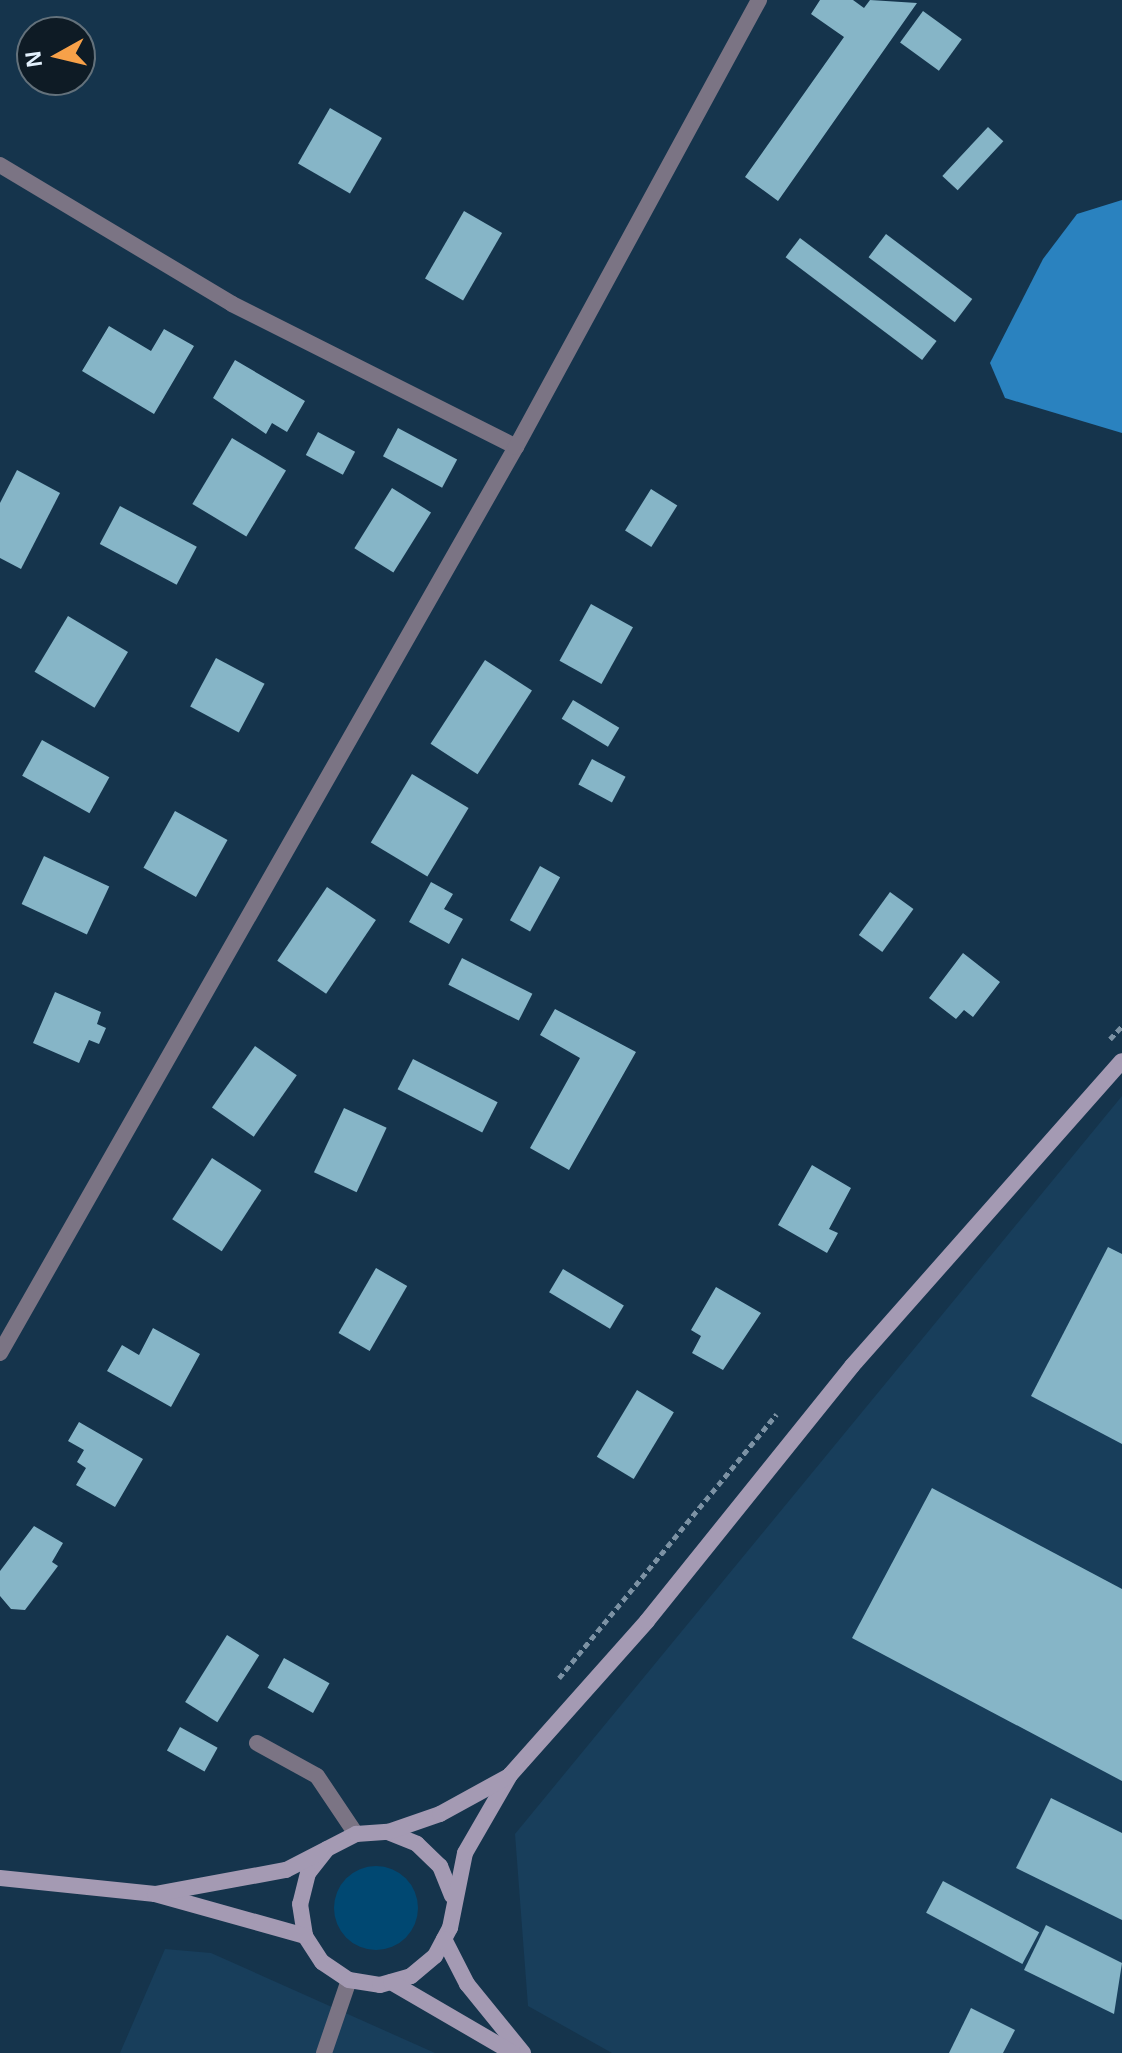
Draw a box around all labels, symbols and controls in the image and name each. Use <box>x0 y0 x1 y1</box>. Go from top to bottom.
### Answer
north arrow <box>16 16 96 96</box>
text: N <box>20 50 47 69</box>

